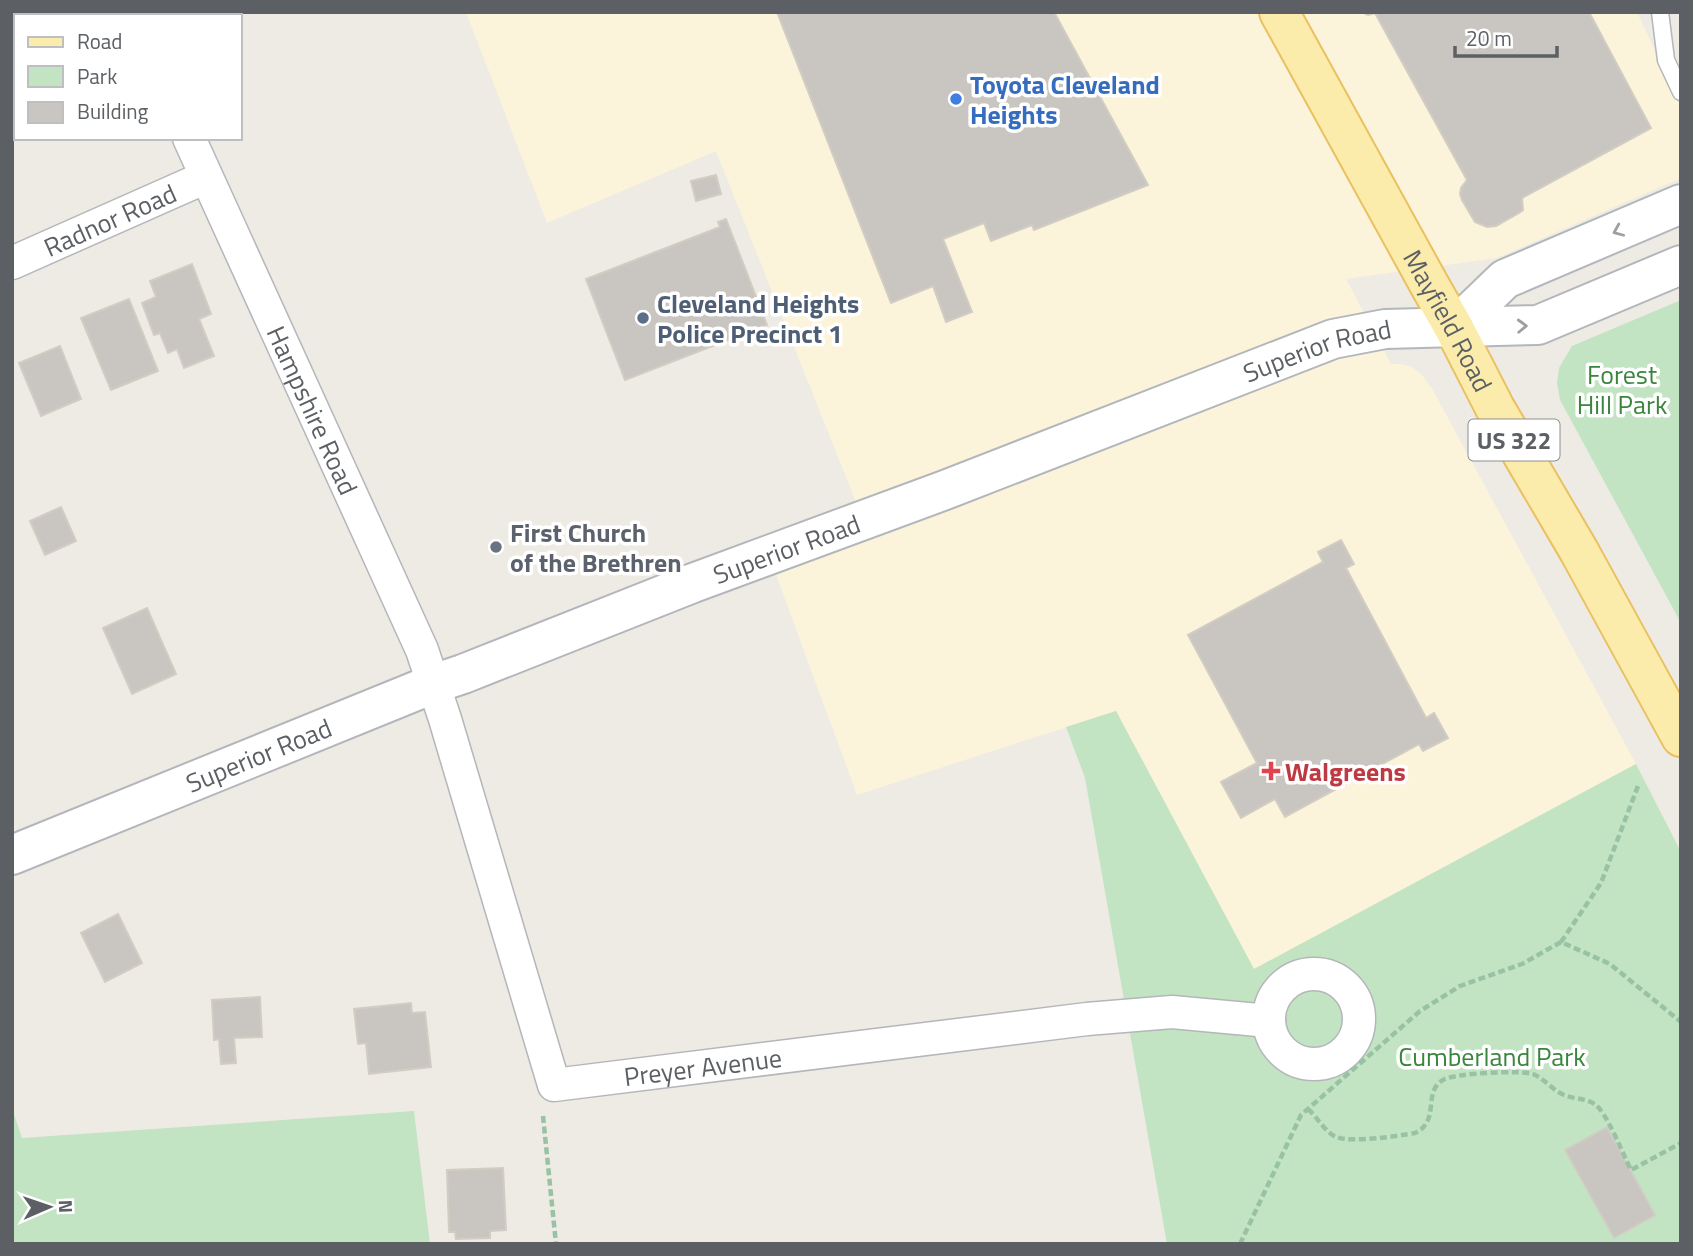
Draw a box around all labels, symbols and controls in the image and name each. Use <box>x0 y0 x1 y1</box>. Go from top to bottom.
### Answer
legend <box>14 14 242 140</box>
scale bar <box>1455 14 1556 58</box>
text: 20 m <box>1466 22 1512 54</box>
text: Road <box>77 25 122 57</box>
text: Park <box>77 60 117 92</box>
place label: Toyota Cleveland Heights <box>970 65 1160 134</box>
marker: Toyota Cleveland Heights <box>948 91 964 107</box>
text: Building <box>77 95 149 127</box>
street label: Radnor Road <box>37 173 182 266</box>
one-way arrow <box>1613 223 1625 237</box>
street label: Mayfield Road <box>1394 242 1503 398</box>
place label: Cleveland Heights Police Precinct 1 <box>657 284 859 353</box>
street label: Superior Road <box>1237 309 1394 392</box>
marker: Cleveland Heights Police Precinct 1 <box>635 310 651 326</box>
one-way arrow <box>1517 318 1528 333</box>
street label: Hampshire Road <box>257 319 368 501</box>
park label: Forest Hill Park <box>1577 355 1667 424</box>
road number: US 322 <box>1468 419 1560 460</box>
street label: Superior Road <box>707 504 866 594</box>
place label: First Church of the Brethren <box>510 513 682 582</box>
marker: First Church of the Brethren <box>488 539 504 555</box>
street label: Superior Road <box>180 708 337 802</box>
place label: Walgreens <box>1285 752 1406 791</box>
marker: Walgreens <box>1263 763 1279 779</box>
street label: Preyer Avenue <box>622 1037 784 1096</box>
park label: Cumberland Park <box>1398 1037 1586 1076</box>
north arrow <box>14 1172 84 1242</box>
text: N <box>52 1199 81 1213</box>

